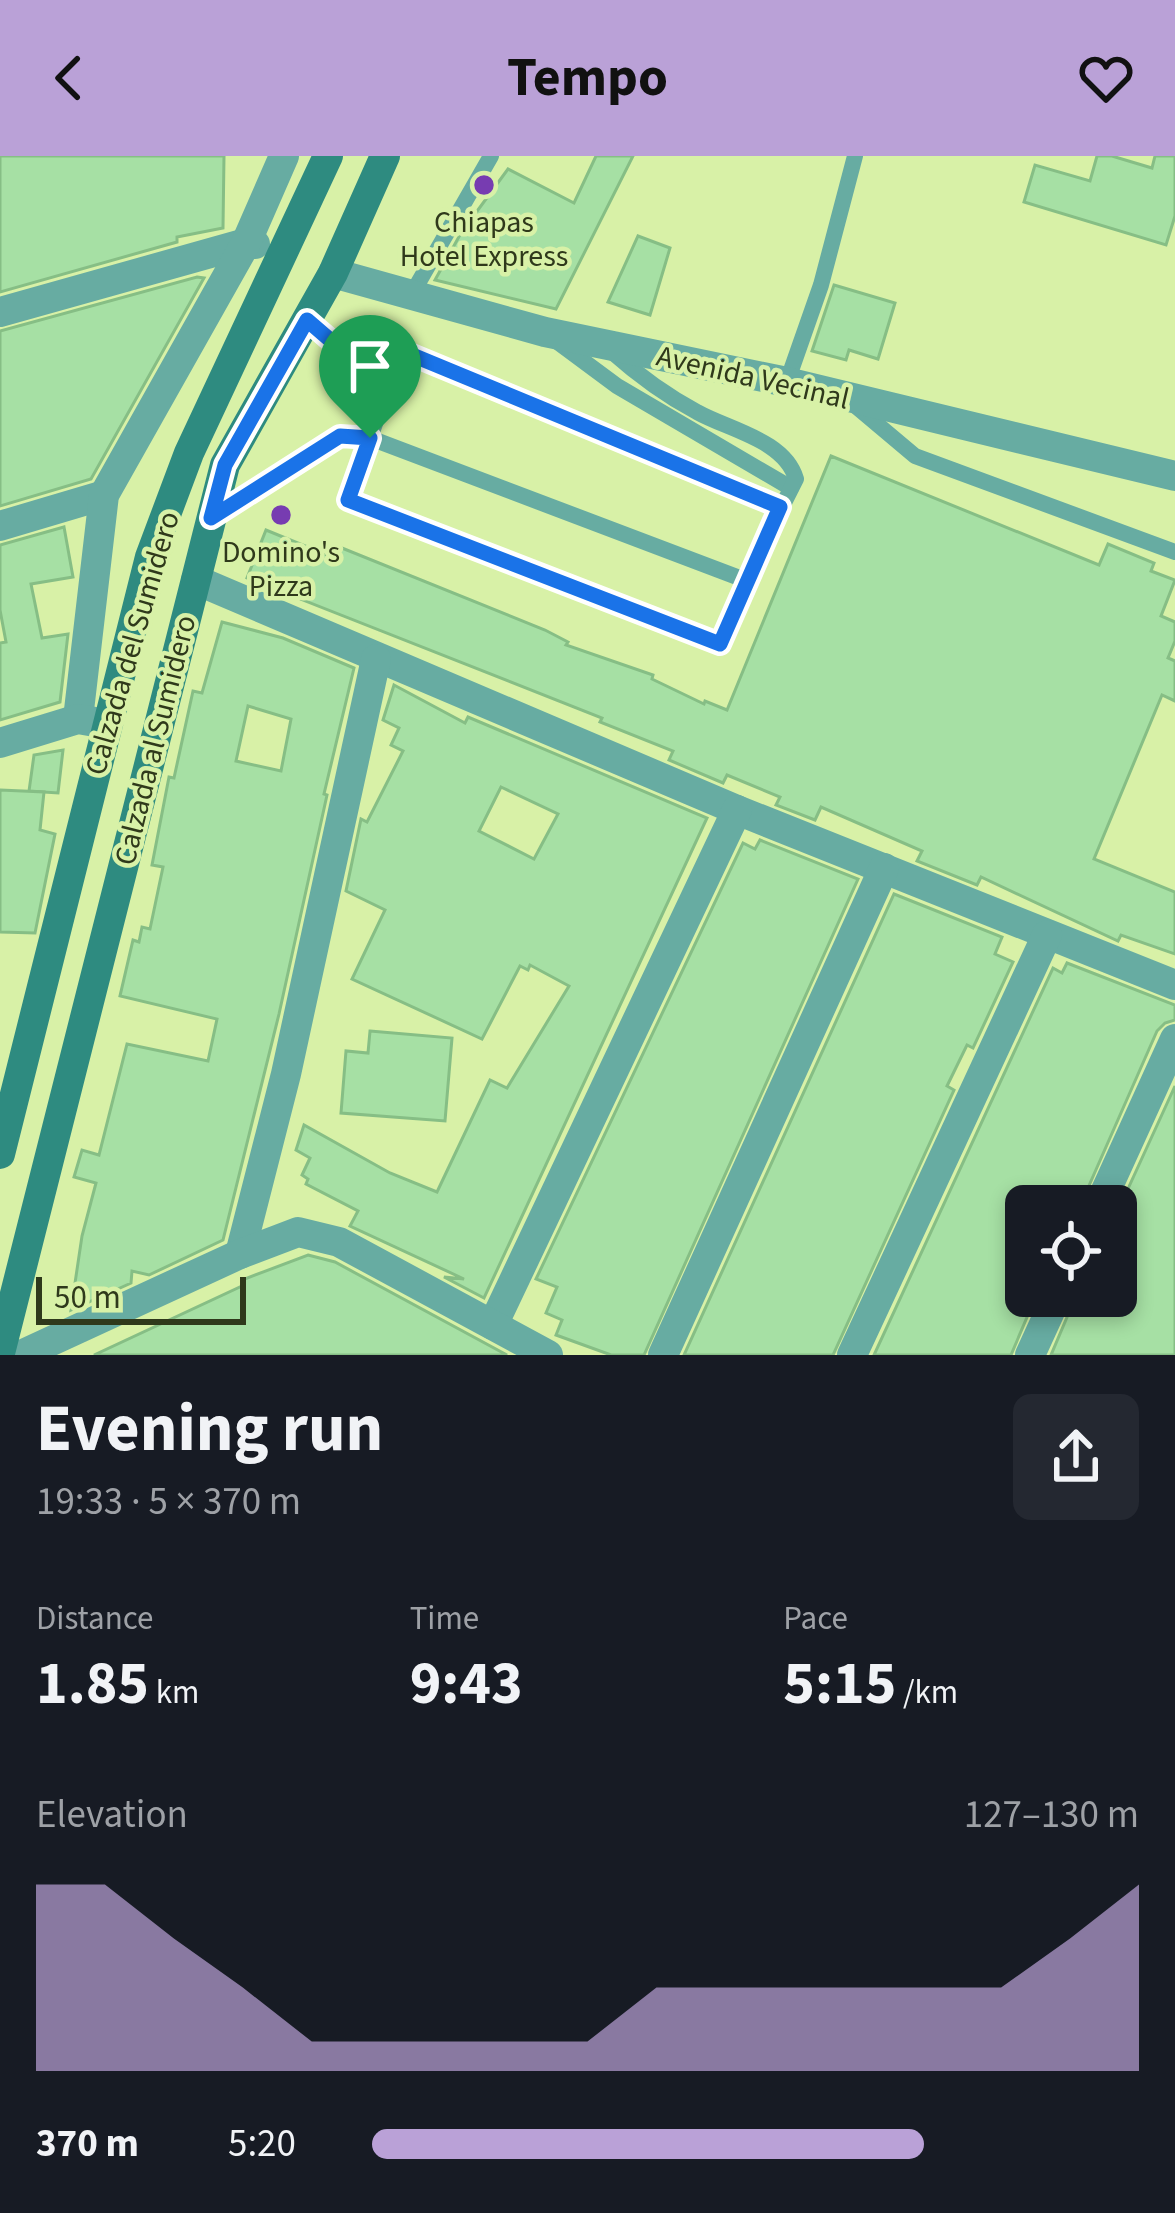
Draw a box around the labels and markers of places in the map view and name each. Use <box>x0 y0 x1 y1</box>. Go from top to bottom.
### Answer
marker: Chiapas Hotel Express <box>471 172 497 198</box>
place label: Chiapas Hotel Express <box>400 201 568 278</box>
pin <box>319 315 421 438</box>
marker: Domino's Pizza <box>268 502 294 528</box>
place label: Domino's Pizza <box>222 531 340 608</box>

